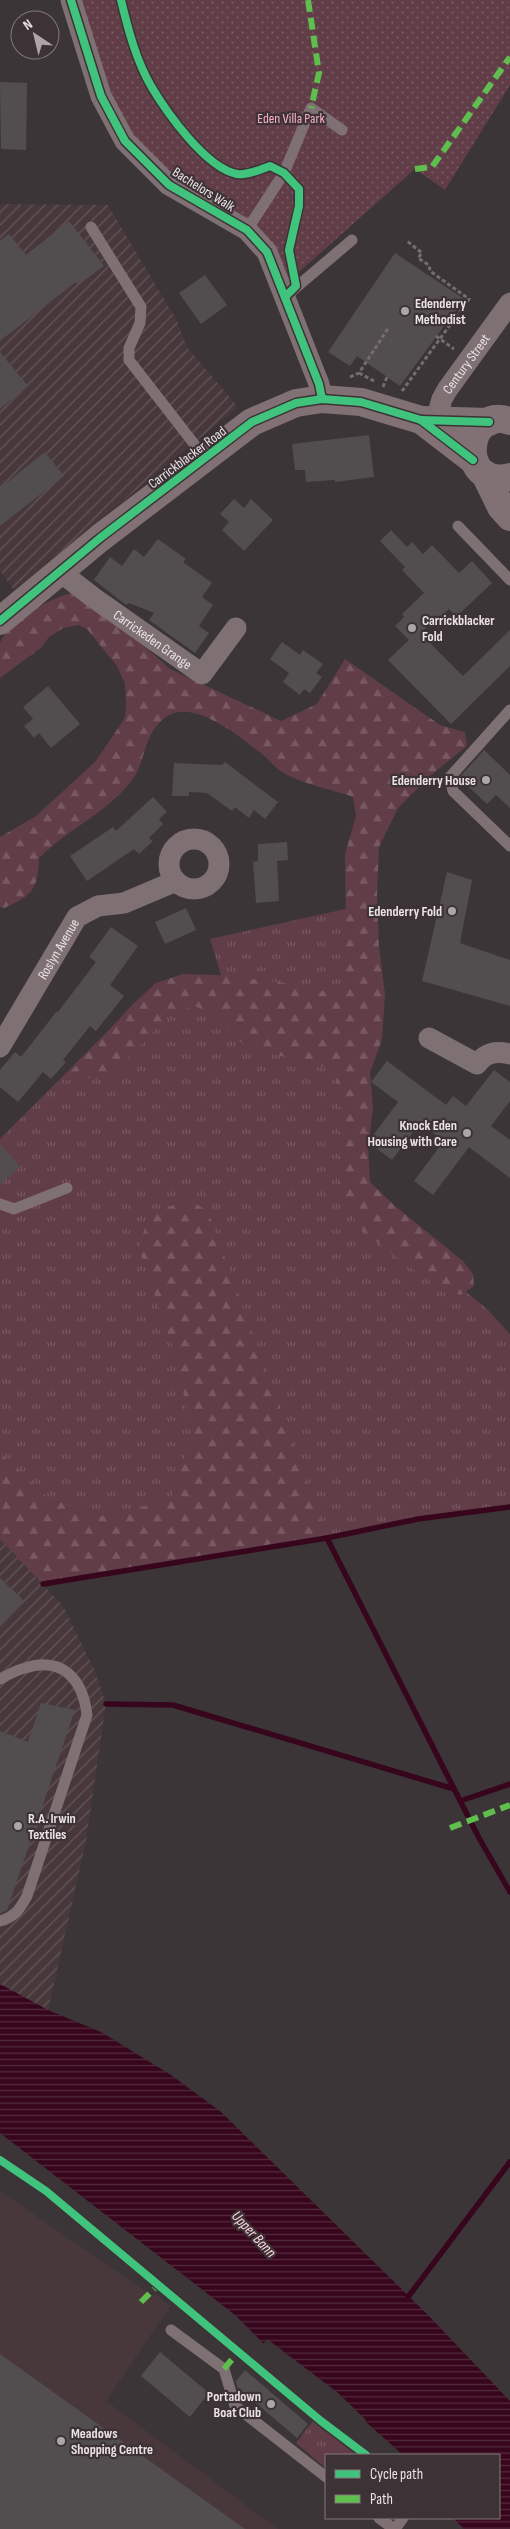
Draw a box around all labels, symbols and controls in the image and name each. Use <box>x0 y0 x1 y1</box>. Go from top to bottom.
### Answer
north arrow <box>10 10 60 60</box>
text: N <box>20 16 36 34</box>
park label: Eden Villa Park <box>257 110 325 127</box>
street label: Bachelors Walk <box>169 164 239 216</box>
place label: Edenderry Methodist <box>415 295 466 328</box>
marker: Edenderry Methodist <box>399 305 411 317</box>
street label: Century Street <box>439 331 494 397</box>
street label: Carrickblacker Road <box>145 422 230 492</box>
street label: Carrickeden Grange <box>110 606 195 673</box>
place label: Carrickblacker Fold <box>422 612 495 645</box>
marker: Carrickblacker Fold <box>406 622 418 634</box>
place label: Edenderry House <box>392 772 476 789</box>
marker: Edenderry House <box>480 774 492 786</box>
place label: Edenderry Fold <box>368 903 442 920</box>
marker: Edenderry Fold <box>446 905 458 917</box>
street label: Roslyn Avenue <box>34 916 83 983</box>
place label: Knock Eden Housing with Care <box>368 1117 457 1150</box>
marker: Knock Eden Housing with Care <box>461 1127 473 1139</box>
place label: R.A. Irwin Textiles <box>28 1810 76 1843</box>
marker: R.A. Irwin Textiles <box>12 1820 24 1832</box>
water label: Upper Bann <box>227 2207 280 2262</box>
place label: Portadown Boat Club <box>207 2388 261 2421</box>
marker: Portadown Boat Club <box>265 2398 277 2410</box>
place label: Meadows Shopping Centre <box>71 2425 153 2458</box>
marker: Meadows Shopping Centre <box>55 2435 67 2447</box>
legend <box>325 2454 500 2519</box>
text: Cycle path <box>370 2465 423 2484</box>
text: Path <box>370 2490 393 2509</box>

